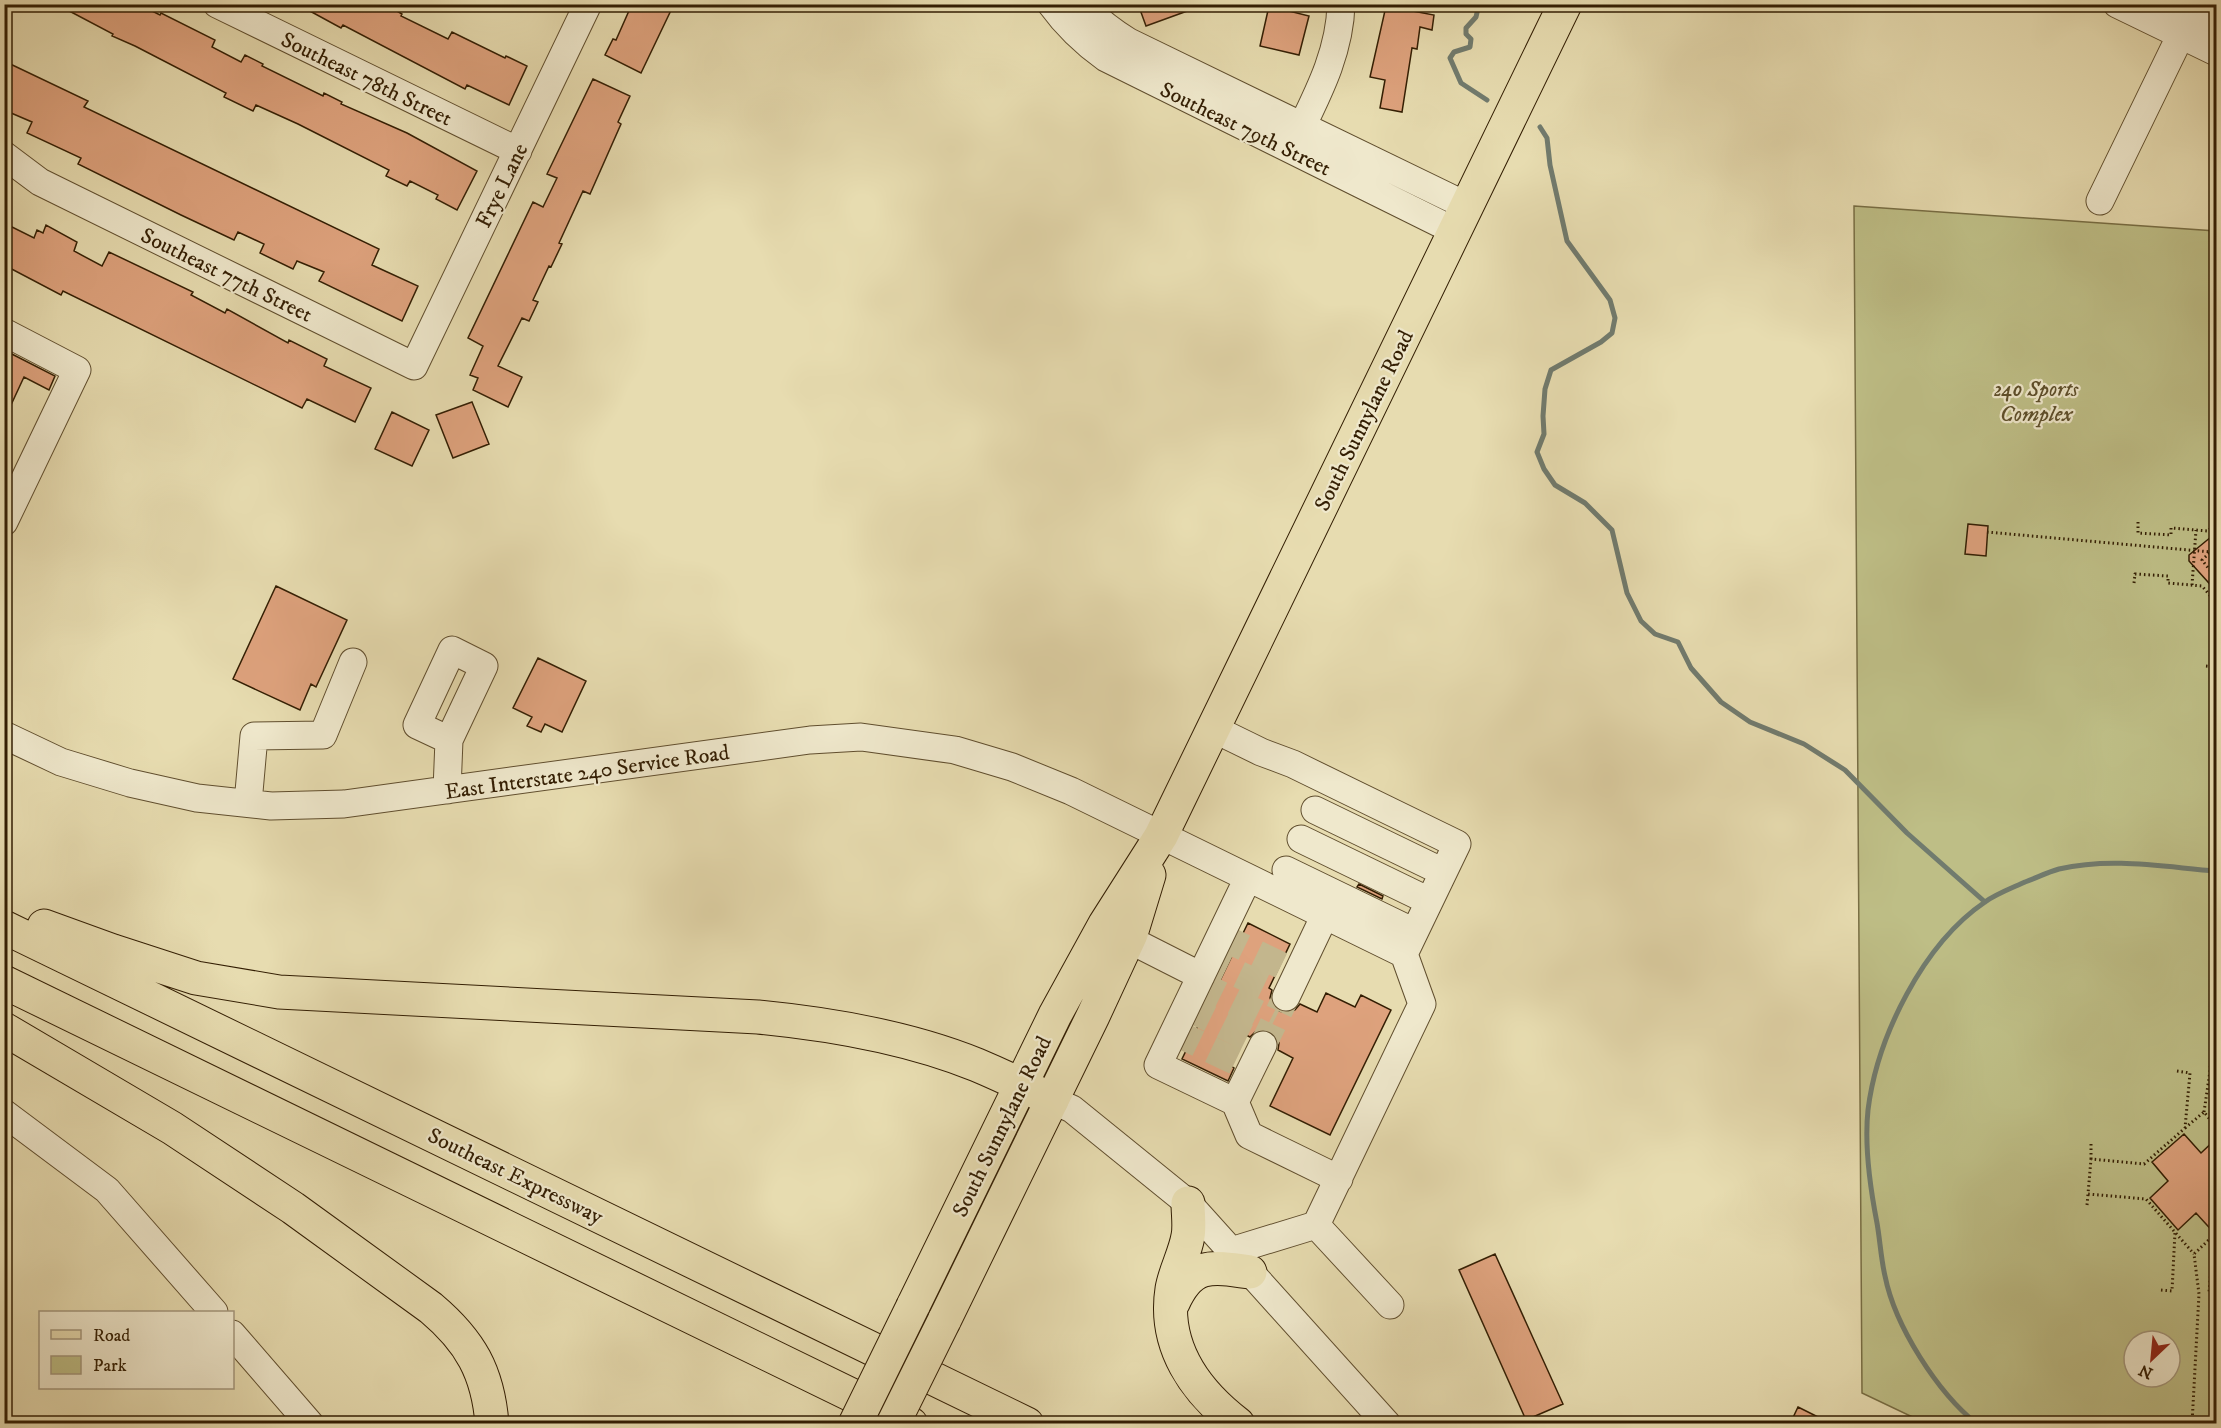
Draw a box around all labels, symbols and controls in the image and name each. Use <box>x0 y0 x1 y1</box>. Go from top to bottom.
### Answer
street label: Southeast 78th Street <box>276 26 456 132</box>
street label: Southeast 79th Street <box>1155 76 1335 182</box>
street label: Frye Lane <box>470 139 534 232</box>
street label: Southeast 77th Street <box>136 222 317 329</box>
street label: South Sunnylane Road <box>1309 326 1420 516</box>
park label: 240 Sports Complex <box>1994 376 2080 428</box>
street label: East Interstate 240 Service Road <box>443 739 731 806</box>
street label: South Sunnylane Road <box>947 1032 1058 1222</box>
street label: Southeast Expressway <box>423 1122 608 1231</box>
legend <box>39 1311 234 1389</box>
text: Road <box>93 1325 130 1347</box>
north arrow <box>2122 1329 2182 1389</box>
text: Park <box>93 1355 127 1377</box>
text: N <box>2136 1360 2156 1383</box>

